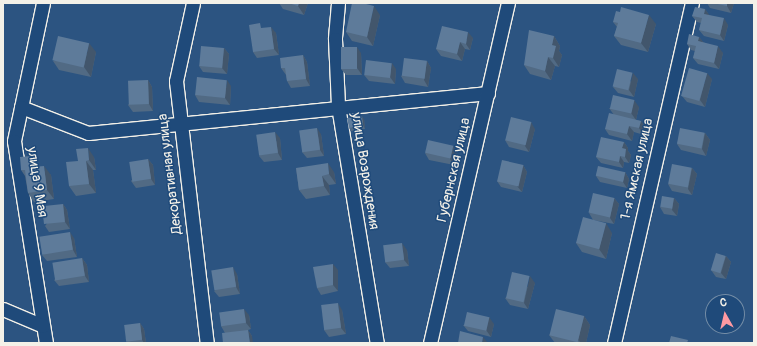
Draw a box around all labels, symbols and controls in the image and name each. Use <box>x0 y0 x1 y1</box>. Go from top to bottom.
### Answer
street label: улица Возрождения <box>347 111 383 231</box>
street label: Декоративная улица <box>154 113 186 235</box>
street label: Губернская улица <box>434 116 474 224</box>
street label: 1-я Ямская улица <box>617 117 657 221</box>
street label: улица 9 Мая <box>23 145 51 219</box>
north arrow <box>705 294 745 334</box>
text: С <box>719 296 728 310</box>

